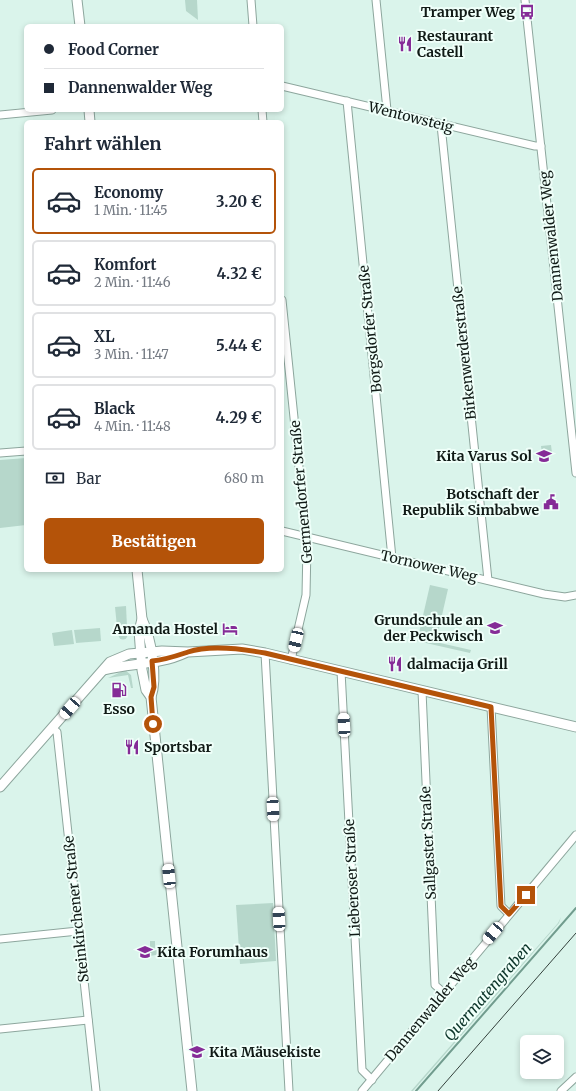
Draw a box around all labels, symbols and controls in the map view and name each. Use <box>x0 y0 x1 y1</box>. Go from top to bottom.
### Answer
place label: Tramper Weg <box>421 3 515 21</box>
bus stop icon: Tramper Weg <box>518 3 536 21</box>
place label: Restaurant Castell <box>417 27 494 61</box>
restaurant icon: Restaurant Castell <box>396 35 414 53</box>
text: Food Corner <box>68 40 159 59</box>
text: Dannenwalder Weg <box>68 78 212 97</box>
street label: Wentowsteig <box>366 97 456 136</box>
text: Fahrt wählen <box>44 132 162 155</box>
street label: Dannenwalder Weg <box>535 169 567 302</box>
icon: car <box>46 183 82 219</box>
text: Economy <box>94 183 163 202</box>
text: 3.20 € <box>216 192 262 211</box>
text: 1 Min. · 11:45 <box>94 202 168 219</box>
icon: car <box>46 255 82 291</box>
text: Komfort <box>94 255 157 274</box>
text: 4.32 € <box>217 264 262 283</box>
street label: Borgsdorfer Straße <box>354 264 386 394</box>
text: 2 Min. · 11:46 <box>94 274 171 291</box>
street label: Birkenwerderstraße <box>448 285 480 421</box>
icon: car <box>46 327 82 363</box>
text: XL <box>94 327 115 346</box>
text: 5.44 € <box>216 336 262 355</box>
text: 3 Min. · 11:47 <box>94 346 169 363</box>
icon: car <box>46 399 82 435</box>
text: Black <box>94 399 135 418</box>
text: 4.29 € <box>216 408 262 427</box>
text: 4 Min. · 11:48 <box>94 418 171 435</box>
street label: Germendorfer Straße <box>286 420 316 564</box>
place label: Kita Varus Sol <box>436 447 532 465</box>
school or university icon: Kita Varus Sol <box>535 447 553 465</box>
icon: cash <box>44 467 66 489</box>
text: Bar <box>76 469 101 488</box>
text: 680 m <box>224 470 264 487</box>
place label: Botschaft der Republik Simbabwe <box>402 485 539 519</box>
public building icon: Botschaft der Republik Simbabwe <box>542 493 560 511</box>
button: Bestätigen <box>44 518 264 564</box>
street label: Tornower Weg <box>379 546 480 586</box>
place label: Grundschule an der Peckwisch <box>374 611 484 645</box>
school or university icon: Grundschule an der Peckwisch <box>486 619 504 637</box>
place label: Amanda Hostel <box>112 620 218 638</box>
hotel icon: Amanda Hostel <box>221 620 239 638</box>
car <box>287 627 305 653</box>
restaurant icon: dalmacija Grill <box>386 655 404 673</box>
place label: dalmacija Grill <box>407 655 508 673</box>
fuel station icon: Esso <box>110 681 128 699</box>
car <box>58 695 82 721</box>
place label: Esso <box>103 700 135 718</box>
car <box>337 713 351 737</box>
route start <box>144 715 162 733</box>
restaurant icon: Sportsbar <box>123 738 141 756</box>
place label: Sportsbar <box>144 738 212 756</box>
street label: Sallgaster Straße <box>416 786 440 900</box>
car <box>266 797 280 821</box>
street label: Lieberoser Straße <box>340 818 364 938</box>
street label: Steinkirchener Straße <box>59 835 93 983</box>
car <box>162 863 176 889</box>
route end <box>517 886 535 904</box>
car <box>272 907 286 931</box>
car <box>481 920 505 946</box>
water label: Quermatengraben <box>440 939 536 1045</box>
school or university icon: Kita Forumhaus <box>136 943 154 961</box>
place label: Kita Forumhaus <box>157 943 268 961</box>
street label: Dannenwalder Weg <box>381 953 479 1065</box>
map controls <box>520 1035 564 1079</box>
button: layers <box>520 1035 564 1079</box>
school or university icon: Kita Mäusekiste <box>188 1043 206 1061</box>
place label: Kita Mäusekiste <box>209 1043 321 1061</box>

